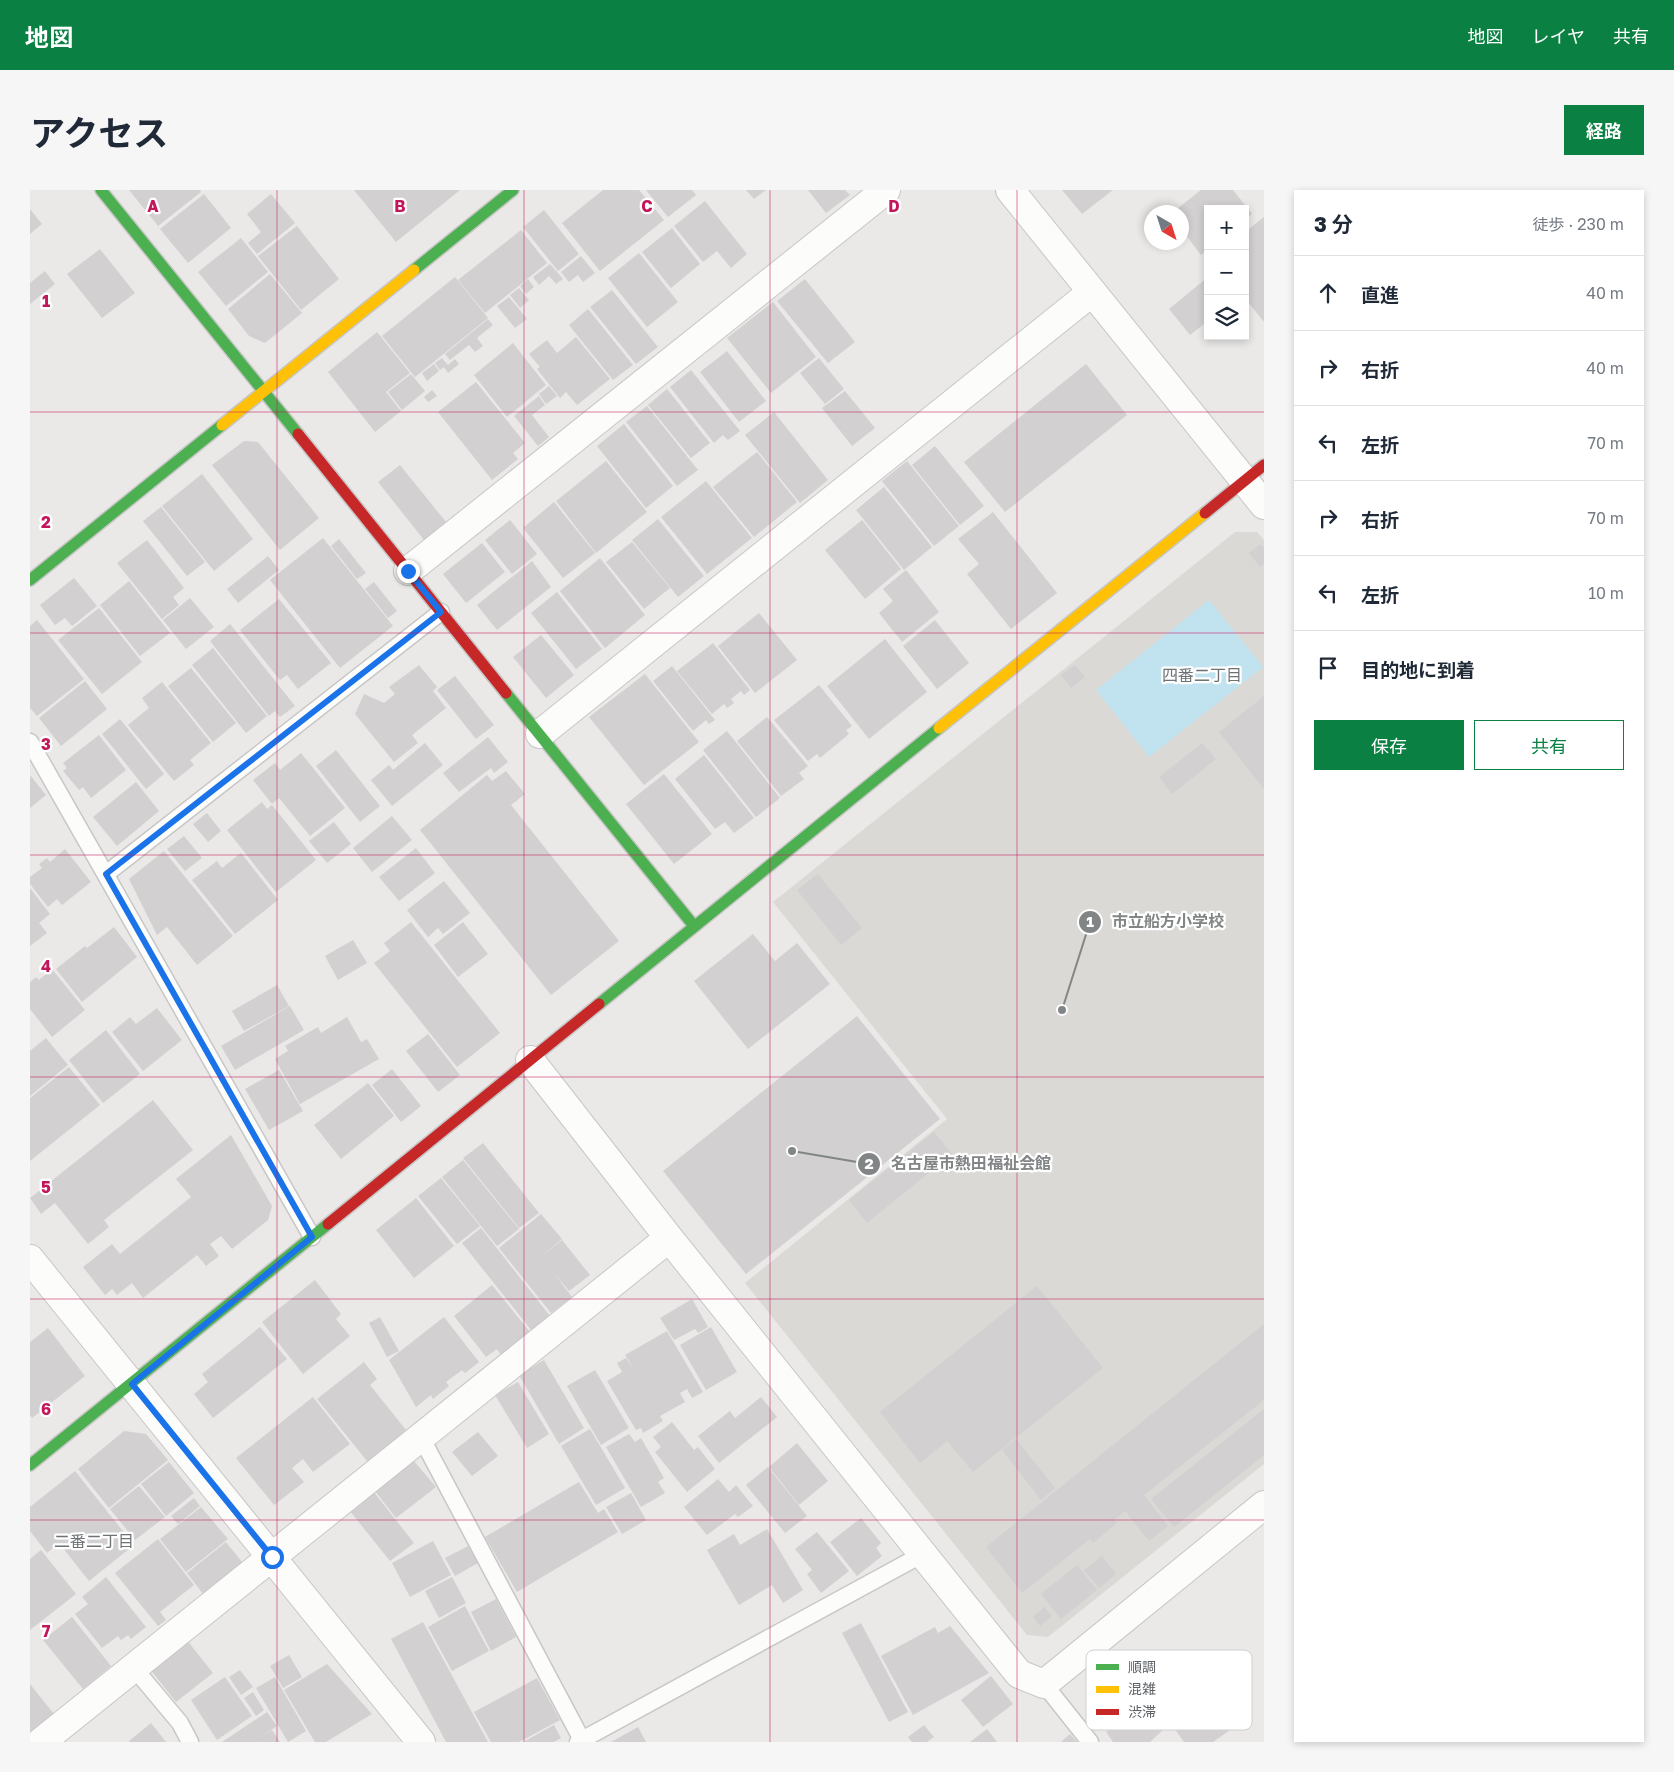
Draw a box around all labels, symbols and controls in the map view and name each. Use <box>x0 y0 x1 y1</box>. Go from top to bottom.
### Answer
text: 地図 <box>25 22 73 51</box>
text: 地図 <box>1468 25 1504 47</box>
text: レイヤ <box>1532 25 1585 47</box>
text: 共有 <box>1613 25 1649 47</box>
button: 経路 <box>1564 105 1644 155</box>
text: アクセス <box>30 112 168 154</box>
text: A <box>147 196 159 216</box>
text: B <box>394 196 406 216</box>
text: C <box>641 196 653 216</box>
text: D <box>888 196 900 216</box>
north arrow <box>1144 205 1189 250</box>
map controls <box>1204 205 1249 340</box>
button: + <box>1204 205 1249 250</box>
text: 3 分 <box>1314 211 1353 237</box>
text: 徒歩 · 230 m <box>1532 214 1624 234</box>
button: − <box>1204 250 1249 295</box>
icon: ahead <box>1314 279 1342 307</box>
text: 直進 <box>1361 283 1399 306</box>
text: 40 m <box>1586 283 1624 303</box>
text: 1 <box>42 291 50 311</box>
button: layers <box>1204 295 1249 340</box>
icon: right <box>1314 354 1342 382</box>
text: 右折 <box>1361 358 1399 381</box>
text: 40 m <box>1586 358 1624 378</box>
icon: left <box>1314 429 1342 457</box>
text: 左折 <box>1361 433 1399 456</box>
text: 70 m <box>1587 433 1624 453</box>
icon: right <box>1314 504 1342 532</box>
text: 右折 <box>1361 508 1399 531</box>
text: 70 m <box>1587 508 1624 528</box>
text: 2 <box>41 512 51 532</box>
route end <box>397 560 420 583</box>
icon: left <box>1314 579 1342 607</box>
text: 左折 <box>1361 583 1399 606</box>
text: 10 m <box>1588 583 1624 603</box>
icon: arrive <box>1314 654 1342 682</box>
text: 目的地に到着 <box>1361 658 1475 681</box>
district label: 四番二丁目 <box>1162 665 1242 685</box>
button: 保存 <box>1314 720 1464 770</box>
button: 共有 <box>1474 720 1624 770</box>
text: 3 <box>41 734 51 754</box>
callout: 市立船方小学校 <box>1077 906 1234 937</box>
text: 市立船方小学校 <box>1112 911 1224 931</box>
text: 1 <box>1086 912 1094 930</box>
text: 4 <box>41 956 51 976</box>
callout: 名古屋市熱田福祉会館 <box>856 1148 1061 1179</box>
text: 名古屋市熱田福祉会館 <box>891 1153 1051 1173</box>
text: 2 <box>864 1154 874 1172</box>
text: 5 <box>41 1177 51 1197</box>
text: 6 <box>41 1399 51 1419</box>
district label: 二番二丁目 <box>54 1531 134 1551</box>
route start <box>261 1546 284 1569</box>
text: 7 <box>42 1621 51 1641</box>
legend <box>1086 1650 1252 1730</box>
text: 順調 <box>1128 1658 1156 1675</box>
text: 混雑 <box>1128 1680 1156 1697</box>
text: 渋滞 <box>1128 1703 1156 1720</box>

